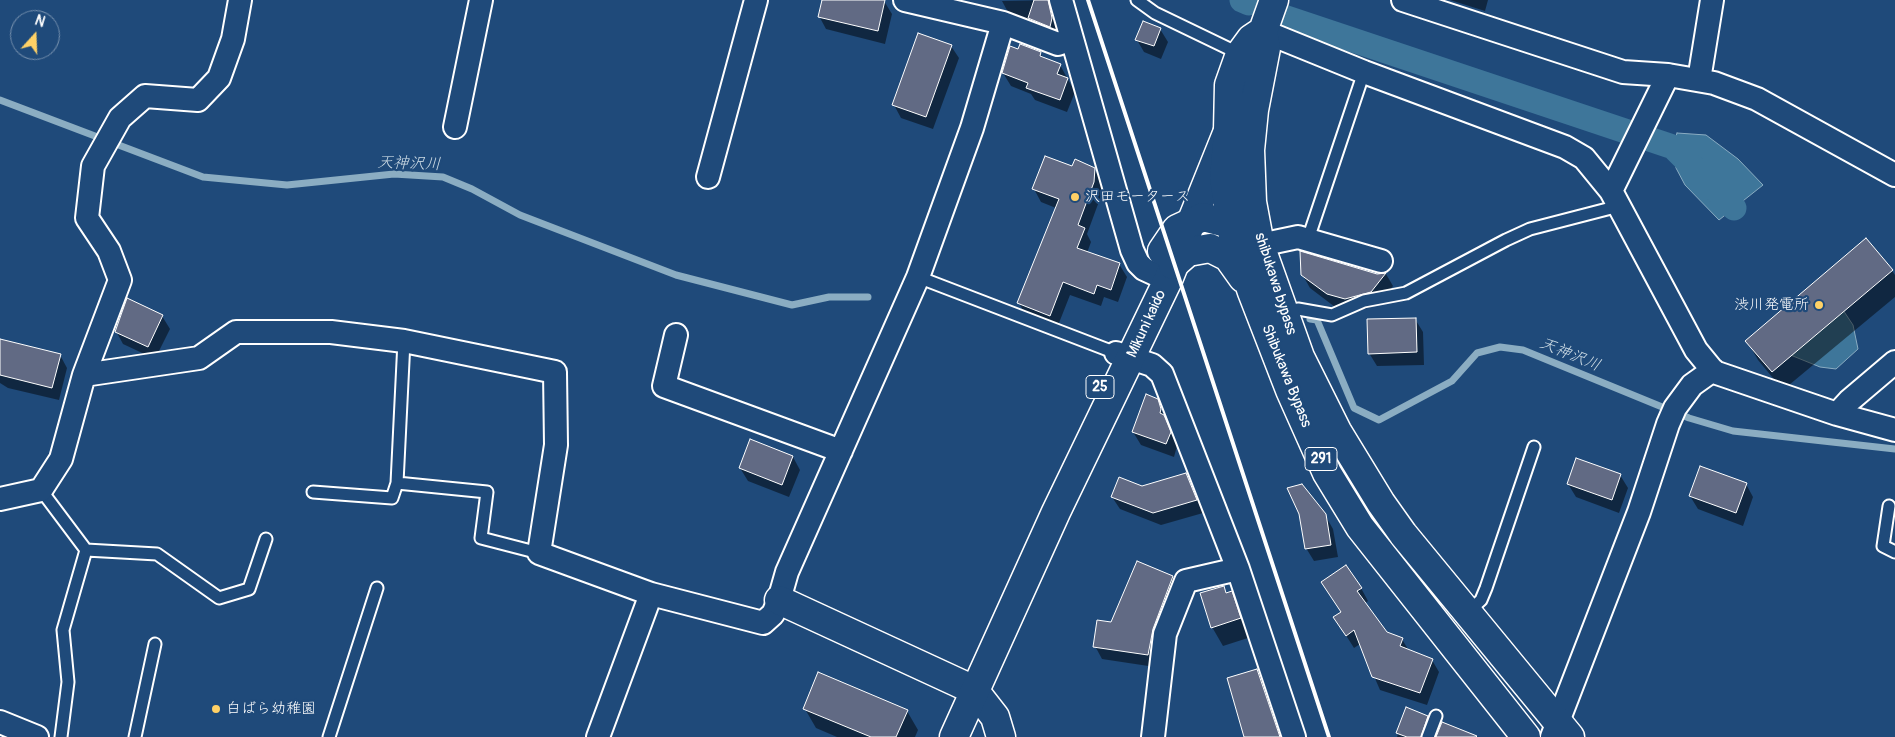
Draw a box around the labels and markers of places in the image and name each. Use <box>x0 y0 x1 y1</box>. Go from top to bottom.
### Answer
place label: 沢田モータース <box>1085 188 1190 206</box>
marker: 沢田モータース <box>1069 191 1081 203</box>
place label: 渋川発電所 <box>1734 296 1809 314</box>
marker: 渋川発電所 <box>1813 299 1825 311</box>
place label: 白ばら幼稚園 <box>226 700 316 718</box>
marker: 白ばら幼稚園 <box>210 703 222 715</box>

